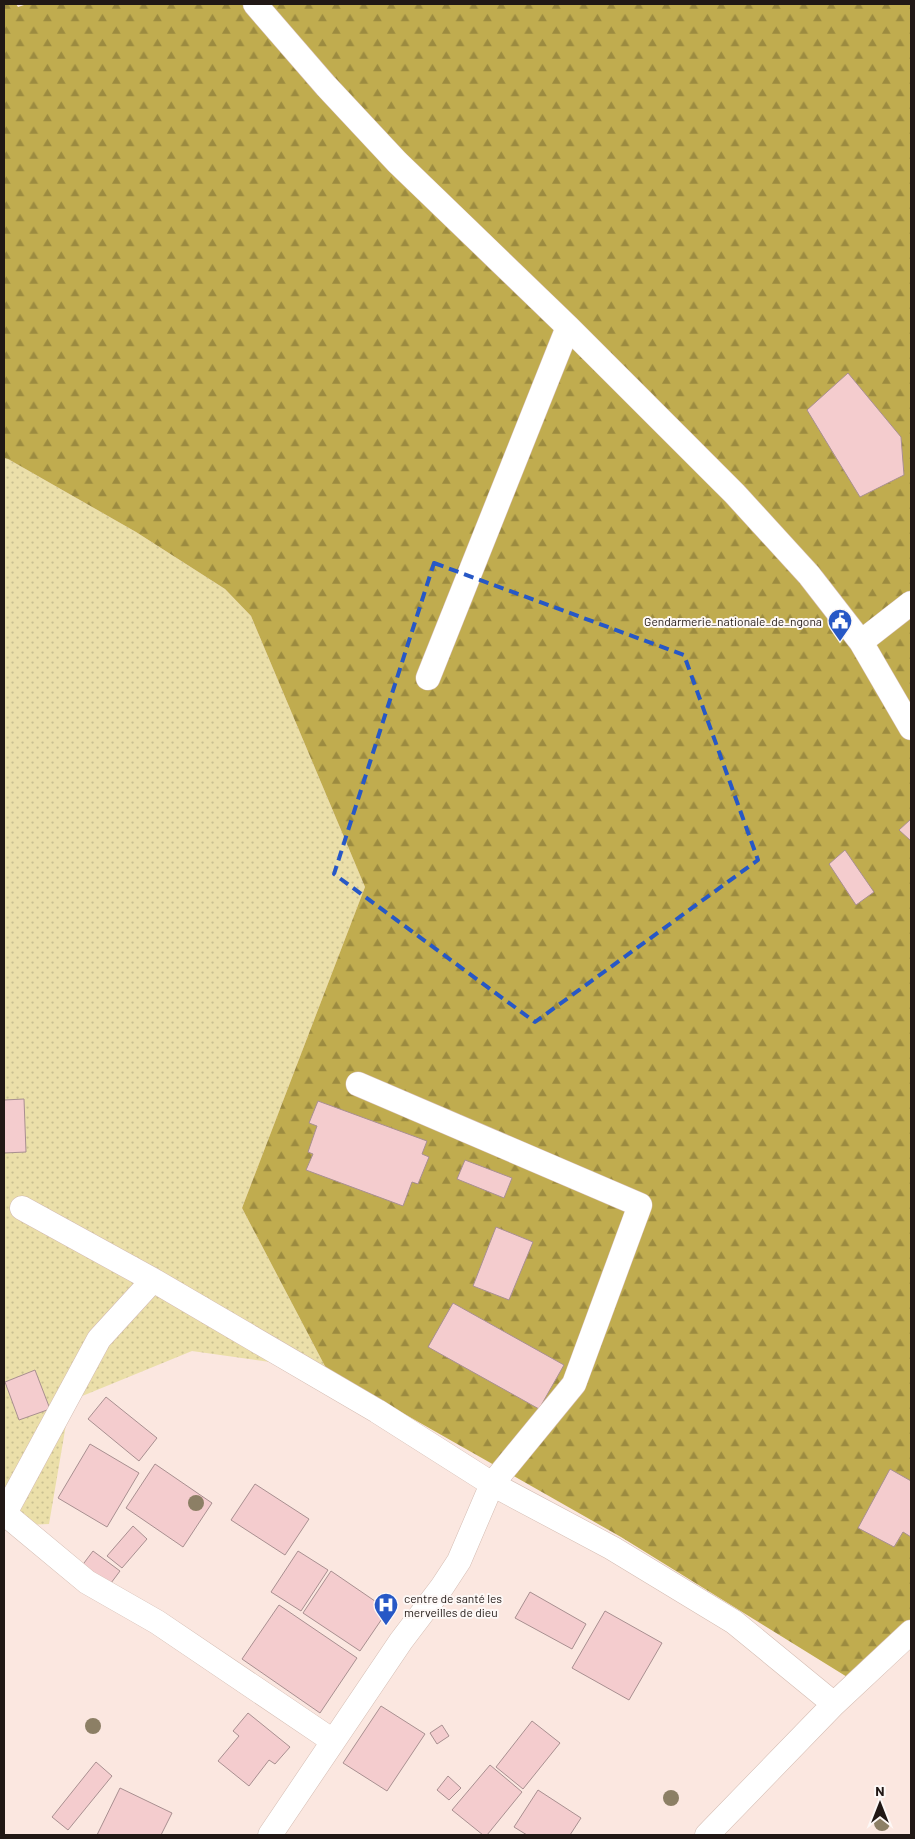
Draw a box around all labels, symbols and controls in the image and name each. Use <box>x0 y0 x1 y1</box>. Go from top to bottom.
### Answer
public building icon: Gendarmerie_nationale_de_ngona <box>827 608 853 642</box>
place label: Gendarmerie_nationale_de_ngona <box>644 614 822 628</box>
place label: centre de santé les merveilles de dieu <box>404 1591 502 1619</box>
hospital icon: centre de santé les merveilles de dieu <box>373 1592 399 1626</box>
north arrow <box>855 1779 905 1829</box>
text: N <box>875 1782 885 1799</box>

